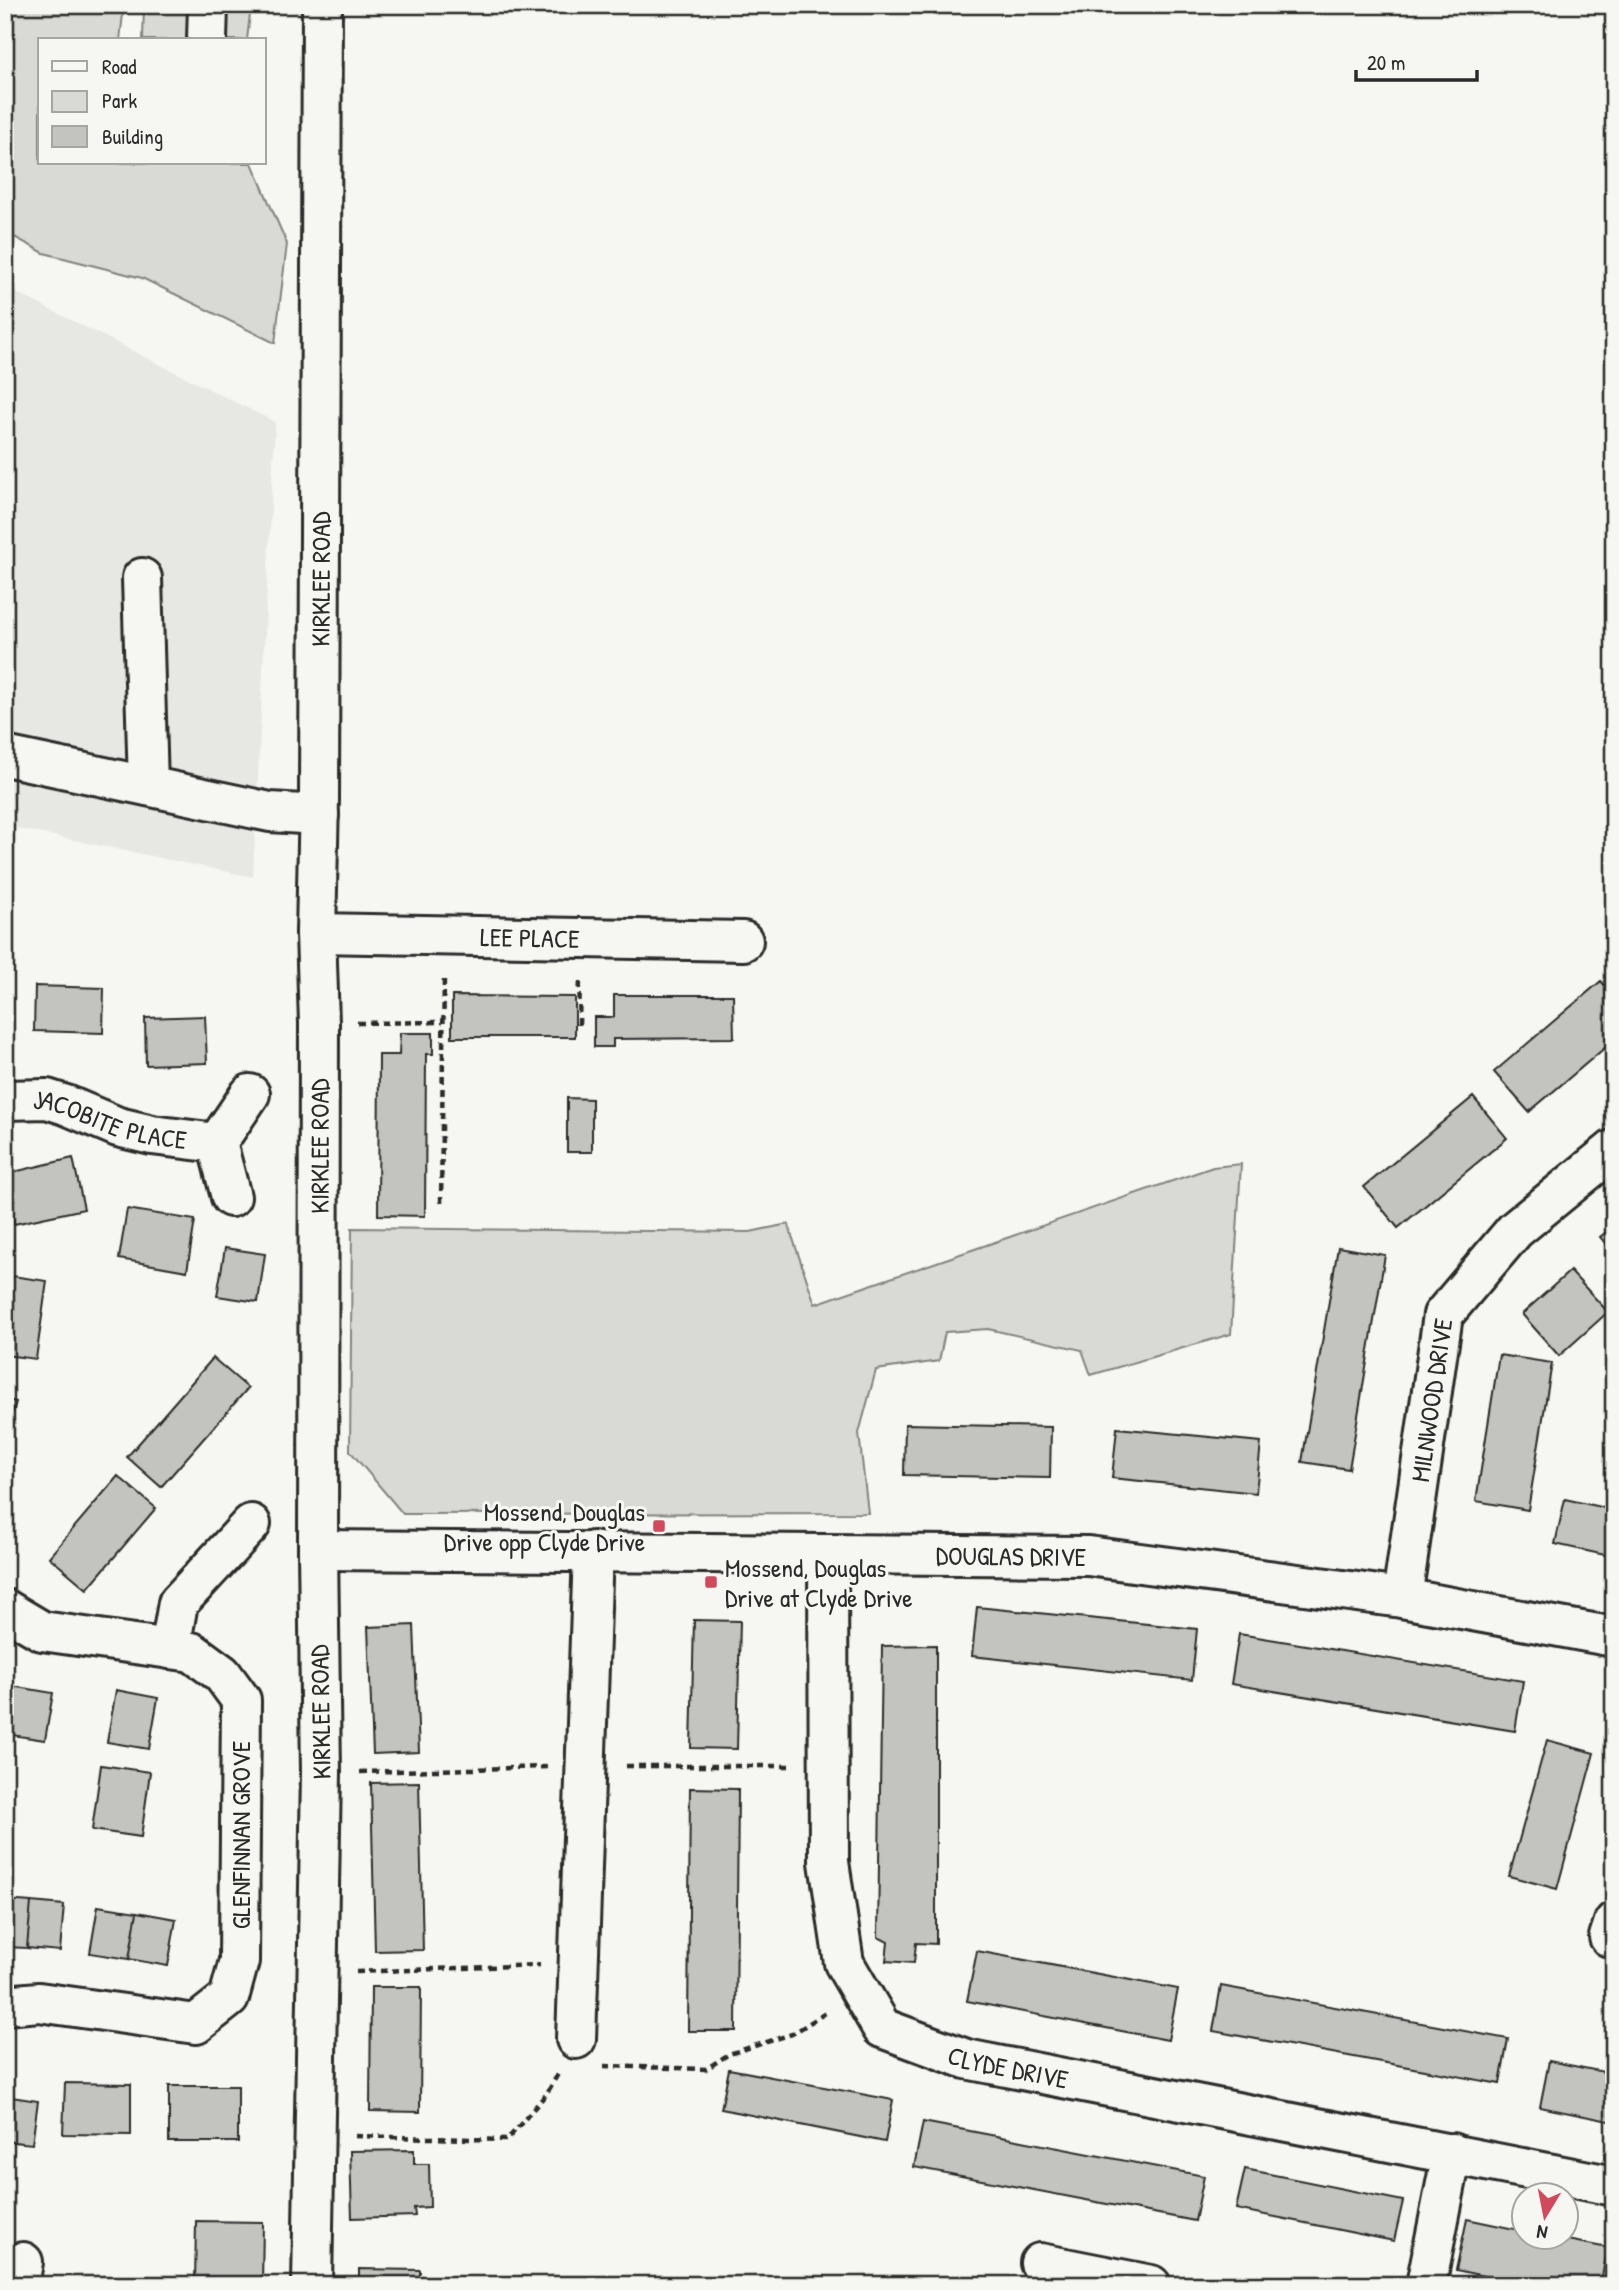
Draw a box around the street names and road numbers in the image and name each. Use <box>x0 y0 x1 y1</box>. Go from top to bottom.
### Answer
street label: KIRKLEE ROAD <box>302 511 338 647</box>
street label: LEE PLACE <box>480 919 580 955</box>
street label: KIRKLEE ROAD <box>301 1078 336 1214</box>
street label: JACOBITE PLACE <box>32 1081 189 1157</box>
street label: MILNWOOD DRIVE <box>1402 1315 1460 1484</box>
street label: DOUGLAS DRIVE <box>936 1537 1087 1573</box>
street label: KIRKLEE ROAD <box>301 1644 339 1780</box>
street label: GLENFINNAN GROVE <box>223 1740 258 1929</box>
street label: CLYDE DRIVE <box>943 2036 1072 2096</box>

